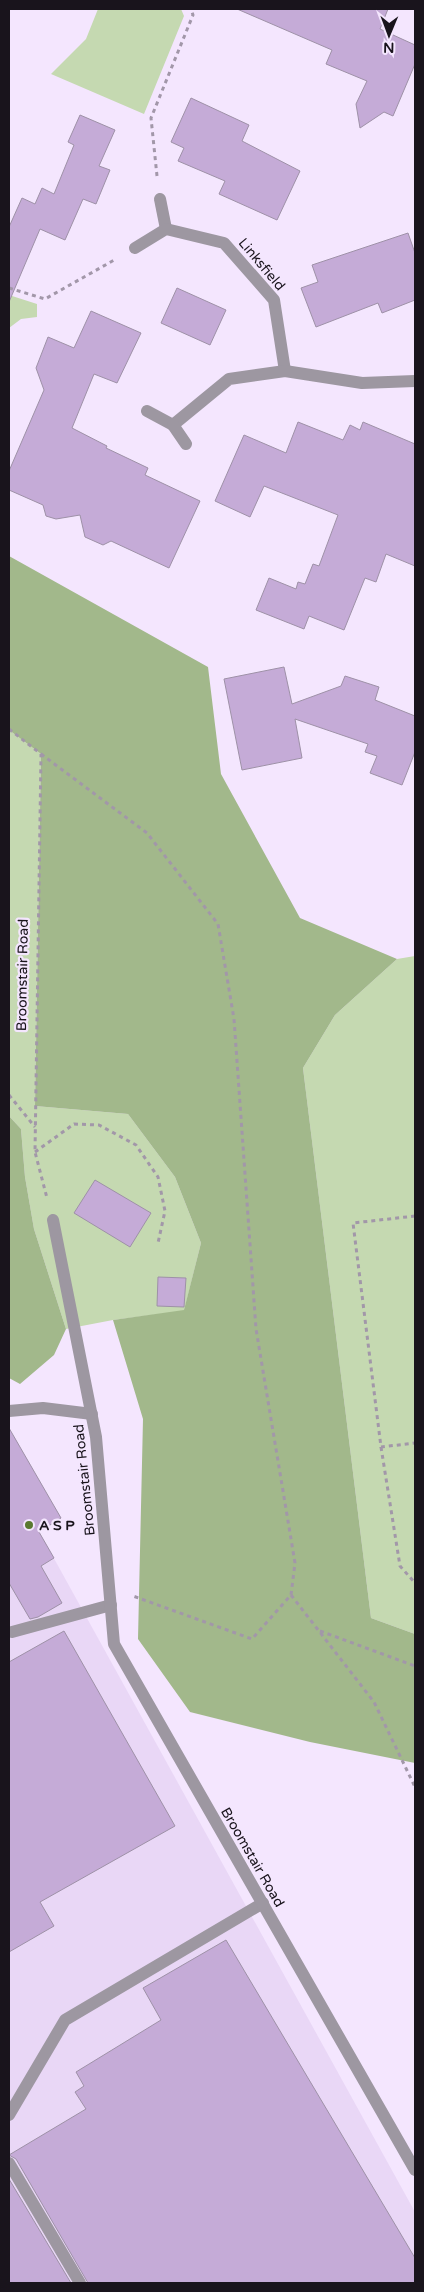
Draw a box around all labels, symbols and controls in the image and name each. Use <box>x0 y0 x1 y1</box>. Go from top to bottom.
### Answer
north arrow <box>364 10 414 60</box>
text: N <box>383 39 395 56</box>
street label: Linksfield <box>235 235 289 294</box>
street label: Broomstair Road <box>13 919 32 1031</box>
street label: Broomstair Road <box>70 1423 99 1537</box>
place label: A S P <box>39 1517 75 1534</box>
marker: A S P <box>23 1519 35 1531</box>
street label: Broomstair Road <box>217 1804 288 1910</box>

